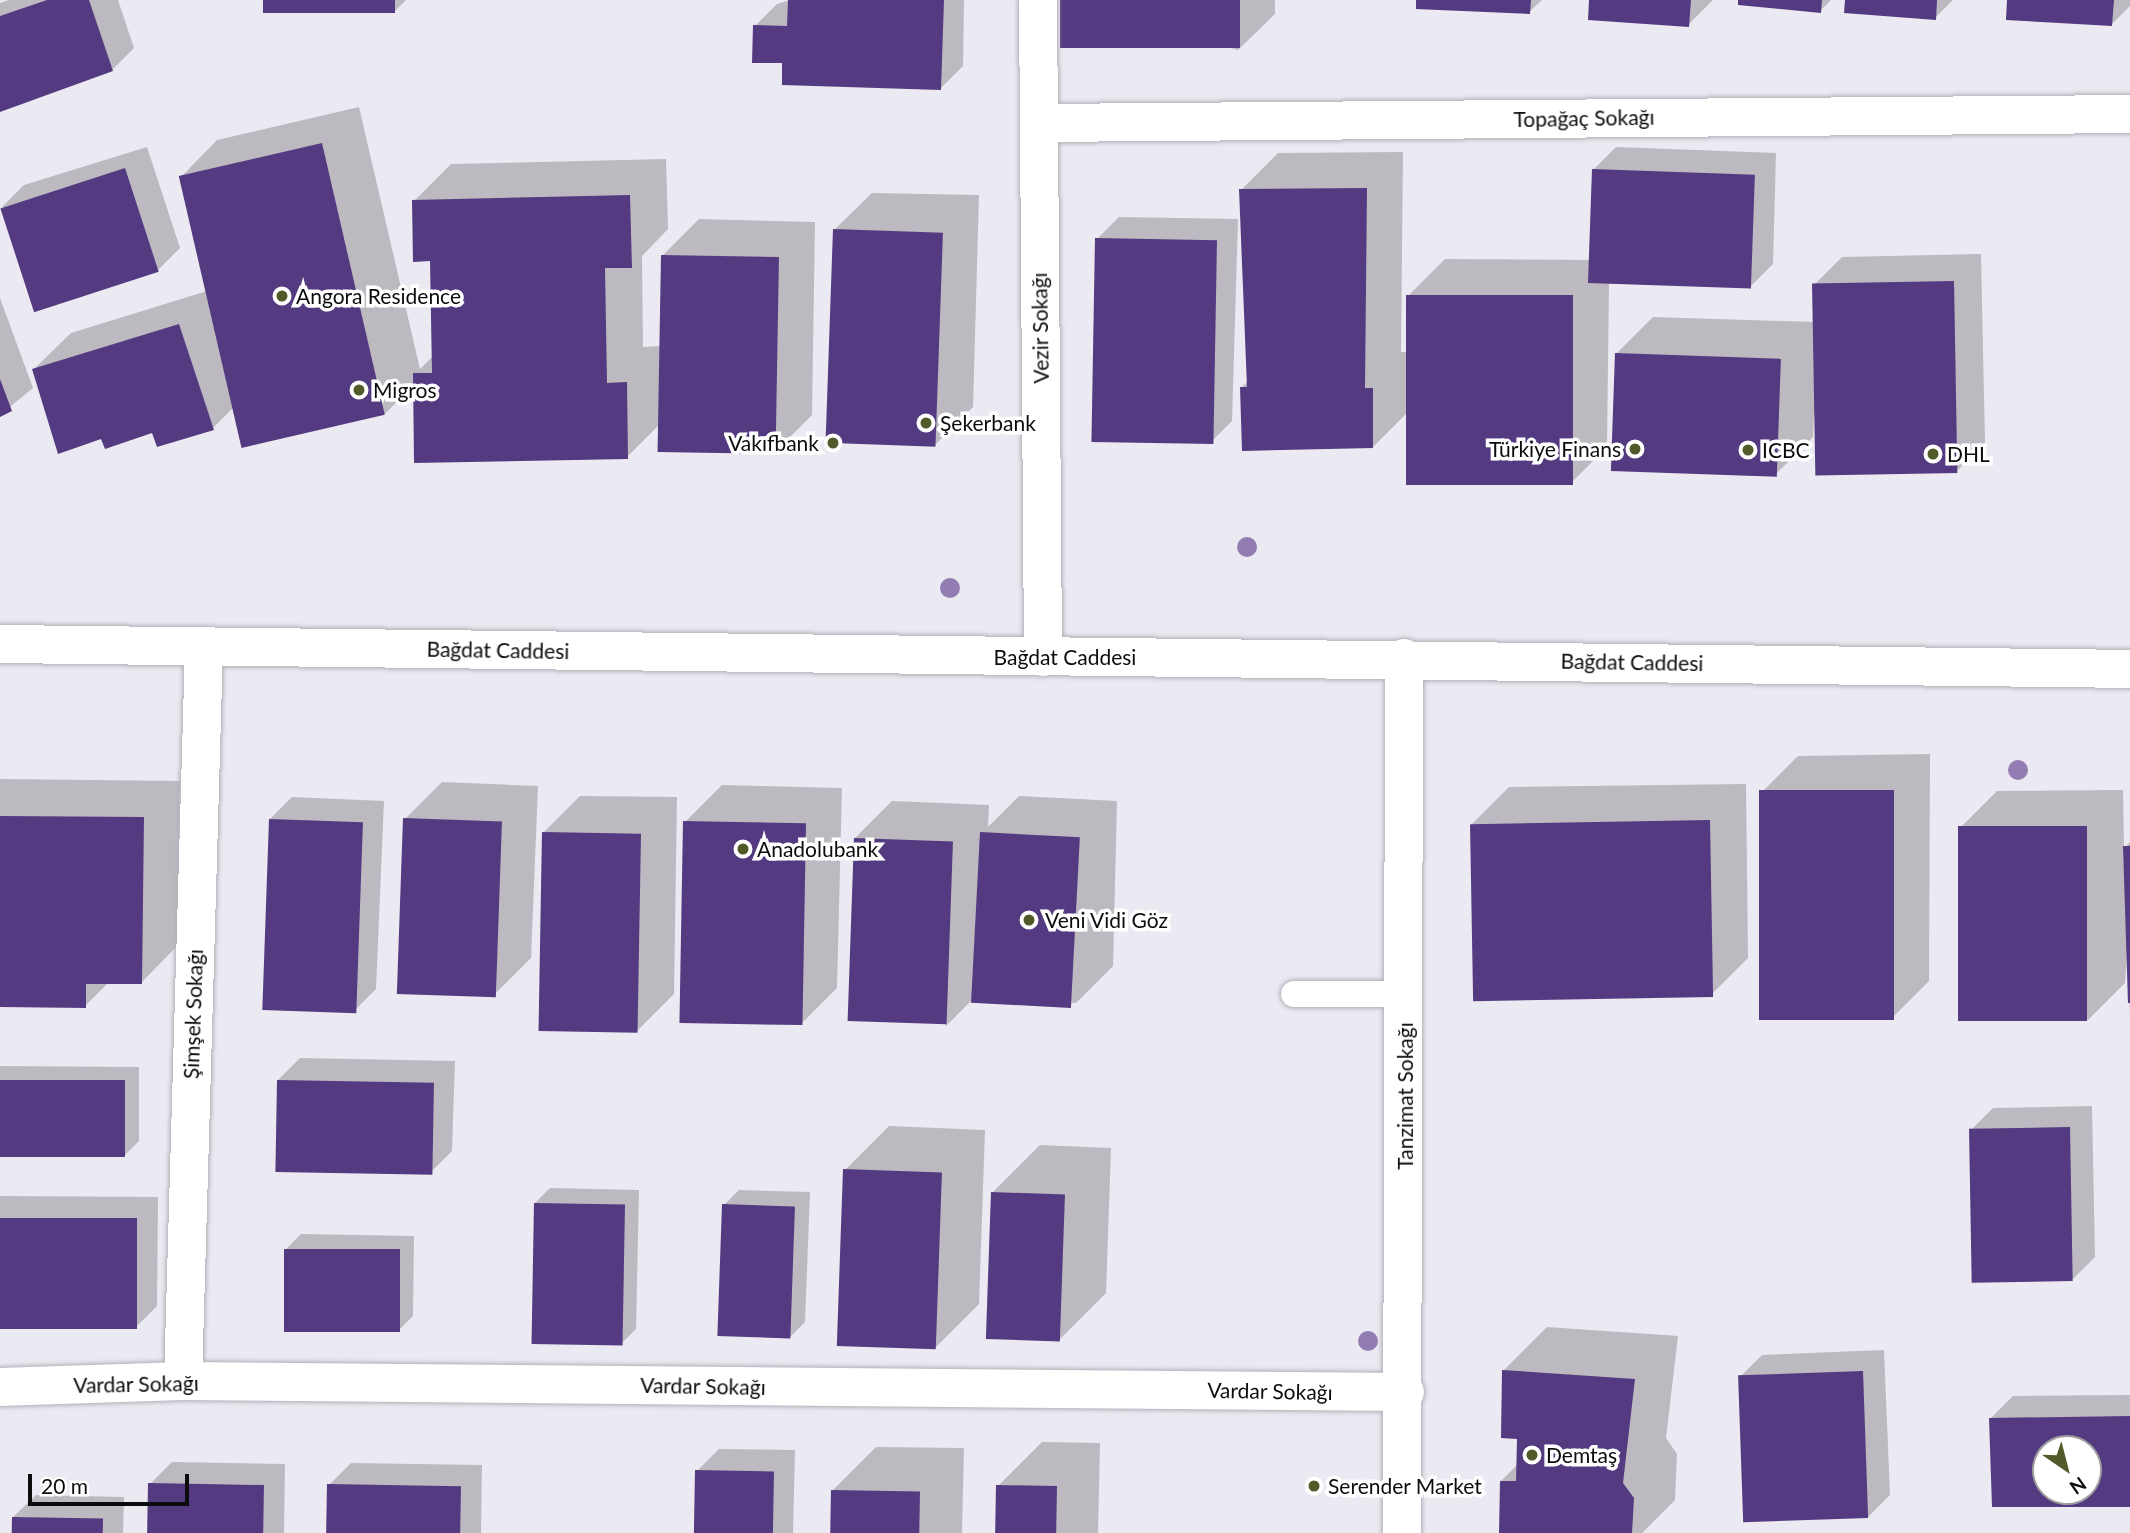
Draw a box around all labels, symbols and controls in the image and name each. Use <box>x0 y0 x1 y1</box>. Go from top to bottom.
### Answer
street label: Topağaç Sokağı <box>1513 104 1655 132</box>
street label: Vezir Sokağı <box>1026 272 1054 384</box>
place label: Angora Residence <box>296 283 461 309</box>
marker: Angora Residence <box>274 288 290 304</box>
place label: Migros <box>373 377 437 403</box>
marker: Migros <box>351 382 367 398</box>
place label: Şekerbank <box>940 410 1036 436</box>
marker: Şekerbank <box>918 415 934 431</box>
place label: Vakıfbank <box>728 430 819 456</box>
marker: Vakıfbank <box>825 435 841 451</box>
place label: Türkiye Finans <box>1489 436 1621 462</box>
place label: ICBC <box>1762 437 1810 463</box>
marker: Türkiye Finans <box>1627 441 1643 457</box>
place label: DHL <box>1947 441 1990 467</box>
marker: ICBC <box>1740 442 1756 458</box>
marker: DHL <box>1925 446 1941 462</box>
street label: Bağdat Caddesi <box>426 636 570 664</box>
street label: Bağdat Caddesi <box>994 644 1136 670</box>
street label: Bağdat Caddesi <box>1560 648 1704 676</box>
place label: Anadolubank <box>757 836 878 862</box>
marker: Anadolubank <box>735 841 751 857</box>
place label: Veni Vidi Göz <box>1045 907 1169 933</box>
marker: Veni Vidi Göz <box>1019 910 1039 930</box>
street label: Şimşek Sokağı <box>178 949 208 1079</box>
street label: Tanzimat Sokağı <box>1392 1022 1418 1170</box>
street label: Vardar Sokağı <box>73 1370 199 1398</box>
street label: Vardar Sokağı <box>640 1372 766 1400</box>
street label: Vardar Sokağı <box>1207 1377 1333 1405</box>
north arrow <box>2032 1435 2102 1505</box>
place label: Demtaş <box>1546 1442 1617 1468</box>
marker: Demtaş <box>1524 1447 1540 1463</box>
scale bar <box>32 1460 192 1504</box>
text: N <box>2066 1472 2091 1500</box>
text: 20 m <box>41 1473 88 1498</box>
place label: Serender Market <box>1328 1473 1482 1499</box>
marker: Serender Market <box>1306 1478 1322 1494</box>

